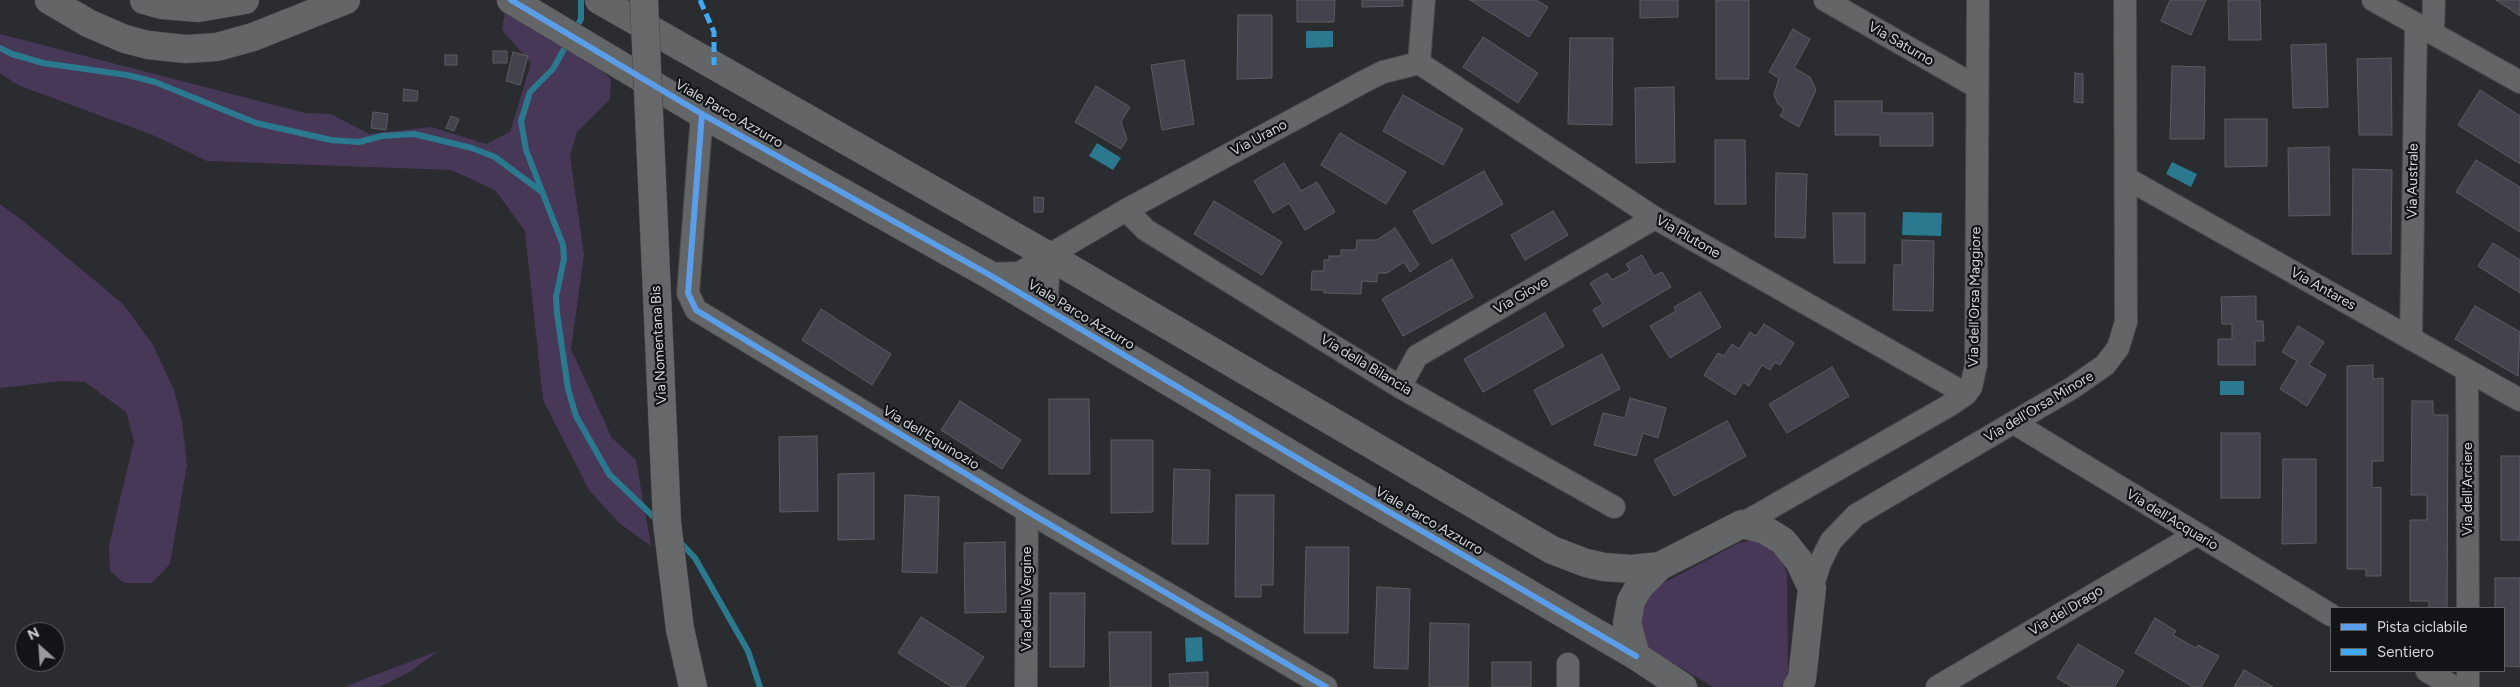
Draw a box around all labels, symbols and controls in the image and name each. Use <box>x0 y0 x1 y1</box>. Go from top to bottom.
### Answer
street label: Via Saturno <box>1865 18 1937 70</box>
street label: Viale Parco Azzurro <box>672 76 786 152</box>
street label: Via Urano <box>1228 116 1290 160</box>
street label: Via Australe <box>2404 143 2422 219</box>
street label: Via Plutone <box>1653 212 1723 262</box>
street label: Via dell'Orsa Maggiore <box>1965 227 1985 367</box>
street label: Via Antares <box>2287 264 2359 314</box>
street label: Via Giove <box>1491 274 1551 318</box>
street label: Viale Parco Azzurro <box>1024 276 1138 354</box>
street label: Via Nomentana Bis <box>647 285 671 405</box>
street label: Via della Bilancia <box>1317 331 1415 399</box>
street label: Via dell'Orsa Minore <box>1981 368 2097 446</box>
street label: Via dell'Equinozio <box>880 402 982 474</box>
street label: Via dell'Arciere <box>2460 442 2476 536</box>
street label: Viale Parco Azzurro <box>1372 483 1486 559</box>
street label: Via dell'Acquario <box>2123 486 2221 554</box>
street label: Via della Vergine <box>1019 547 1035 651</box>
street label: Via del Drago <box>2026 582 2106 640</box>
legend <box>2330 607 2505 672</box>
text: Pista ciclabile <box>2377 618 2468 636</box>
north arrow <box>15 622 65 672</box>
text: N <box>25 624 42 644</box>
text: Sentiero <box>2377 643 2434 661</box>

